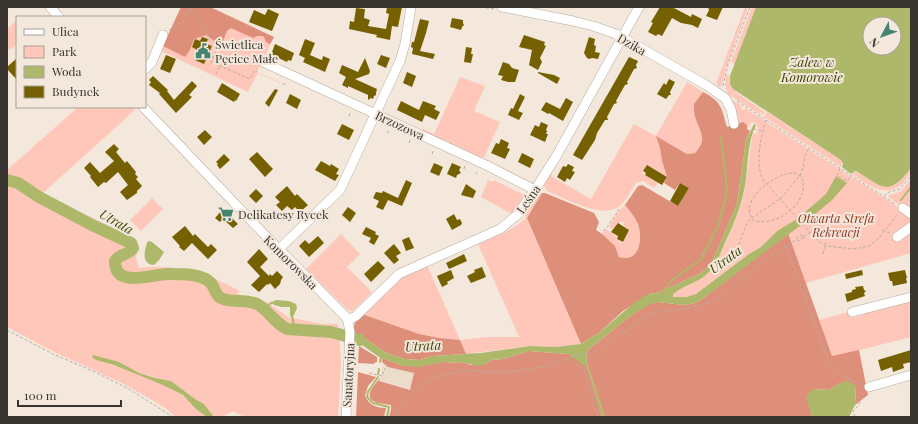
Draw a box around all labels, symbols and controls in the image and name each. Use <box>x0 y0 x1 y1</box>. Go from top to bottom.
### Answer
legend <box>16 16 146 108</box>
north arrow <box>862 16 902 56</box>
text: Ulica <box>52 23 79 39</box>
street label: Dzika <box>615 29 649 59</box>
text: N <box>866 35 882 51</box>
place label: Świetlica Pęcice Małe <box>215 36 278 66</box>
public building icon: Świetlica Pęcice Małe <box>194 42 212 60</box>
text: Park <box>52 43 77 59</box>
water label: Zalew w Komorowie <box>780 53 843 85</box>
text: Woda <box>51 63 82 79</box>
text: Budynek <box>52 83 100 99</box>
street label: Brzozowa <box>373 107 427 143</box>
street label: Leśna <box>512 181 544 217</box>
water label: Utrata <box>97 205 137 238</box>
supermarket icon: Delikatesy Rycek <box>217 205 235 223</box>
place label: Delikatesy Rycek <box>238 206 329 222</box>
park label: Otwarta Strefa Rekreacji <box>798 210 874 240</box>
street label: Komorowska <box>261 232 322 293</box>
water label: Utrata <box>705 241 745 277</box>
water label: Utrata <box>404 336 442 354</box>
street label: Sanatoryjna <box>338 343 358 407</box>
scale bar <box>18 382 121 408</box>
text: 100 m <box>24 387 57 403</box>

